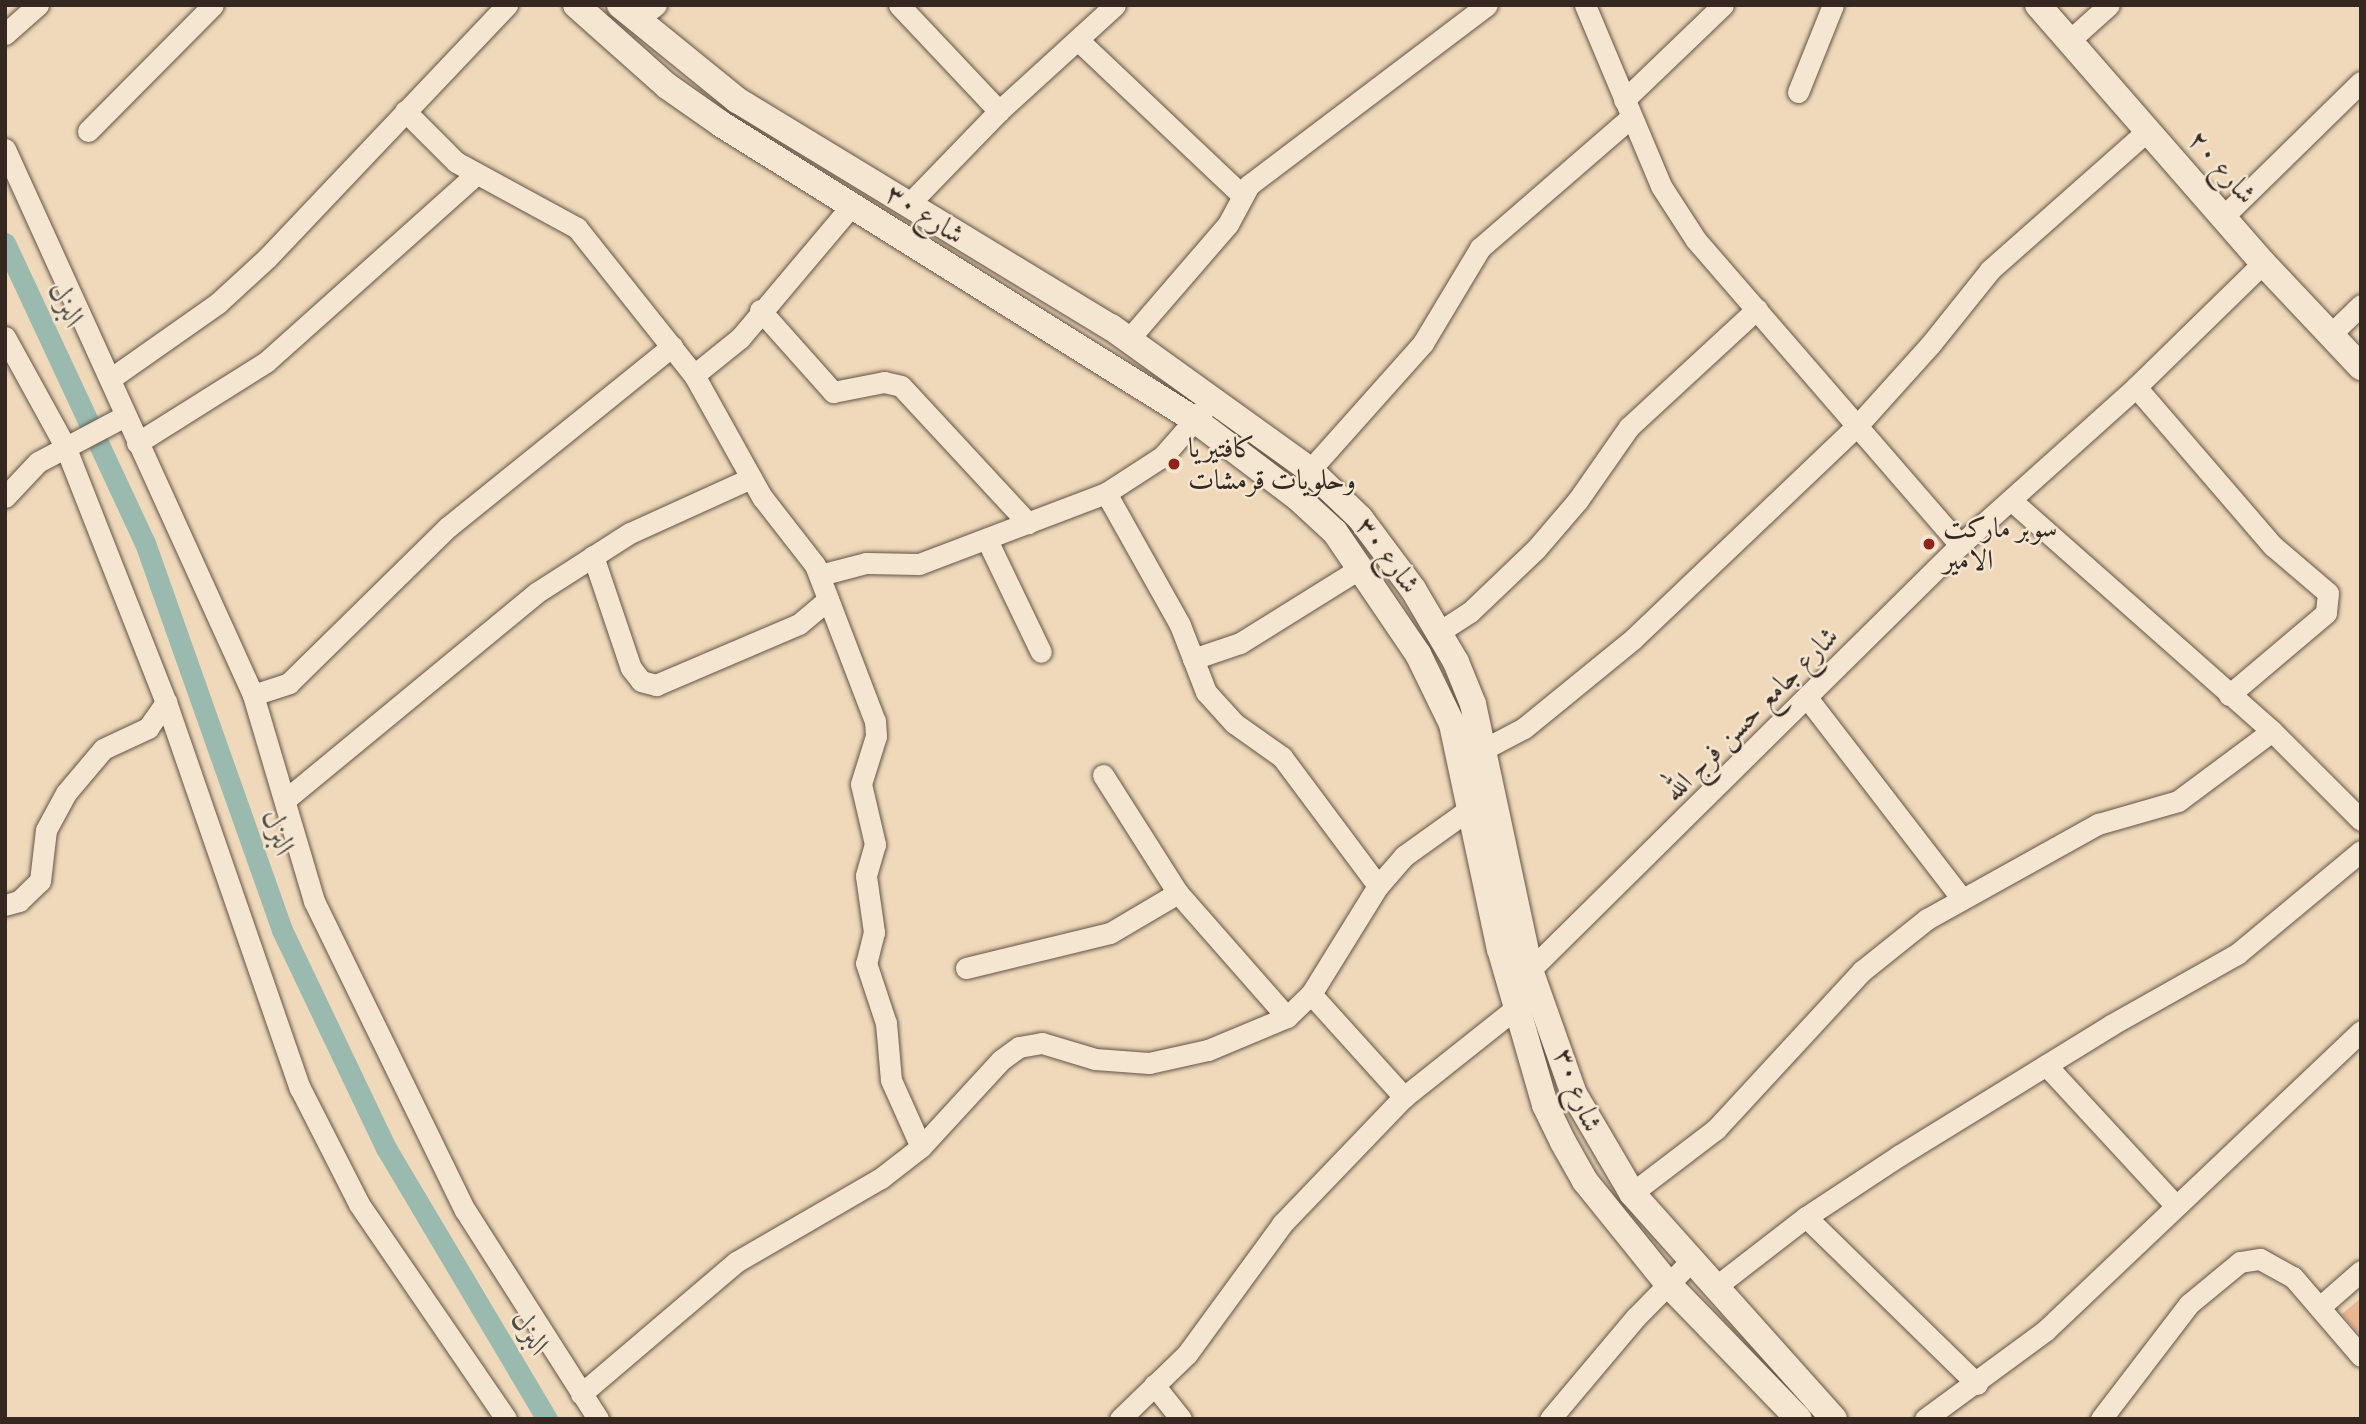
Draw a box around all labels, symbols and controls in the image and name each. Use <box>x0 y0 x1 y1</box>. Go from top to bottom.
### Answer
street label: شارع ٢٠ <box>2181 123 2263 211</box>
street label: شارع ٣٠ <box>879 176 971 252</box>
water label: البزل <box>41 276 93 334</box>
place label: كافتيريا وحلويات قرمشات <box>1188 431 1356 497</box>
marker: كافتيريا وحلويات قرمشات <box>1166 456 1182 472</box>
street label: شارع ٣٠ <box>1349 510 1427 600</box>
place label: سوبر ماركت الامير <box>1943 511 2057 577</box>
marker: سوبر ماركت الامير <box>1921 536 1937 552</box>
street label: شارع جامع حسن فرج الله <box>1657 620 1845 808</box>
water label: البزل <box>254 805 304 861</box>
street label: شارع ٣٠ <box>1547 1043 1609 1137</box>
water label: البزل <box>504 1304 558 1362</box>

